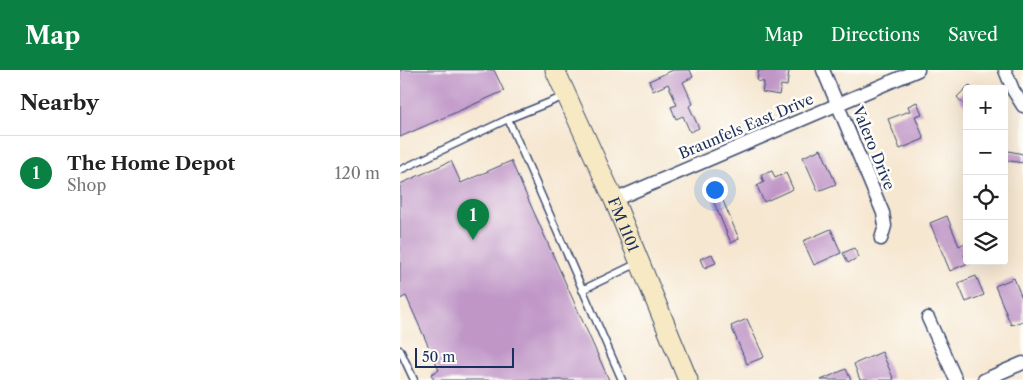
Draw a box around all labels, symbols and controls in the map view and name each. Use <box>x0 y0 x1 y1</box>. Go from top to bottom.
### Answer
text: Map <box>25 21 80 50</box>
text: Map <box>764 24 803 46</box>
text: Directions <box>831 24 920 46</box>
text: Saved <box>948 24 998 46</box>
map controls <box>963 85 1008 265</box>
button: + <box>963 85 1008 130</box>
street label: Braunfels East Drive <box>676 89 816 163</box>
text: Nearby <box>20 90 99 115</box>
street label: Valero Drive <box>848 102 899 193</box>
button: − <box>963 130 1008 175</box>
text: The Home Depot <box>67 152 235 175</box>
text: 1 <box>32 163 40 183</box>
text: 120 m <box>335 163 380 183</box>
text: Shop <box>67 175 106 195</box>
button: locate <box>963 175 1008 220</box>
your location <box>702 177 728 203</box>
street label: FM 1101 <box>604 194 644 255</box>
pin: 1 <box>457 199 489 240</box>
button: layers <box>963 220 1008 265</box>
scale bar <box>415 345 514 368</box>
text: 50 m <box>422 348 455 366</box>

